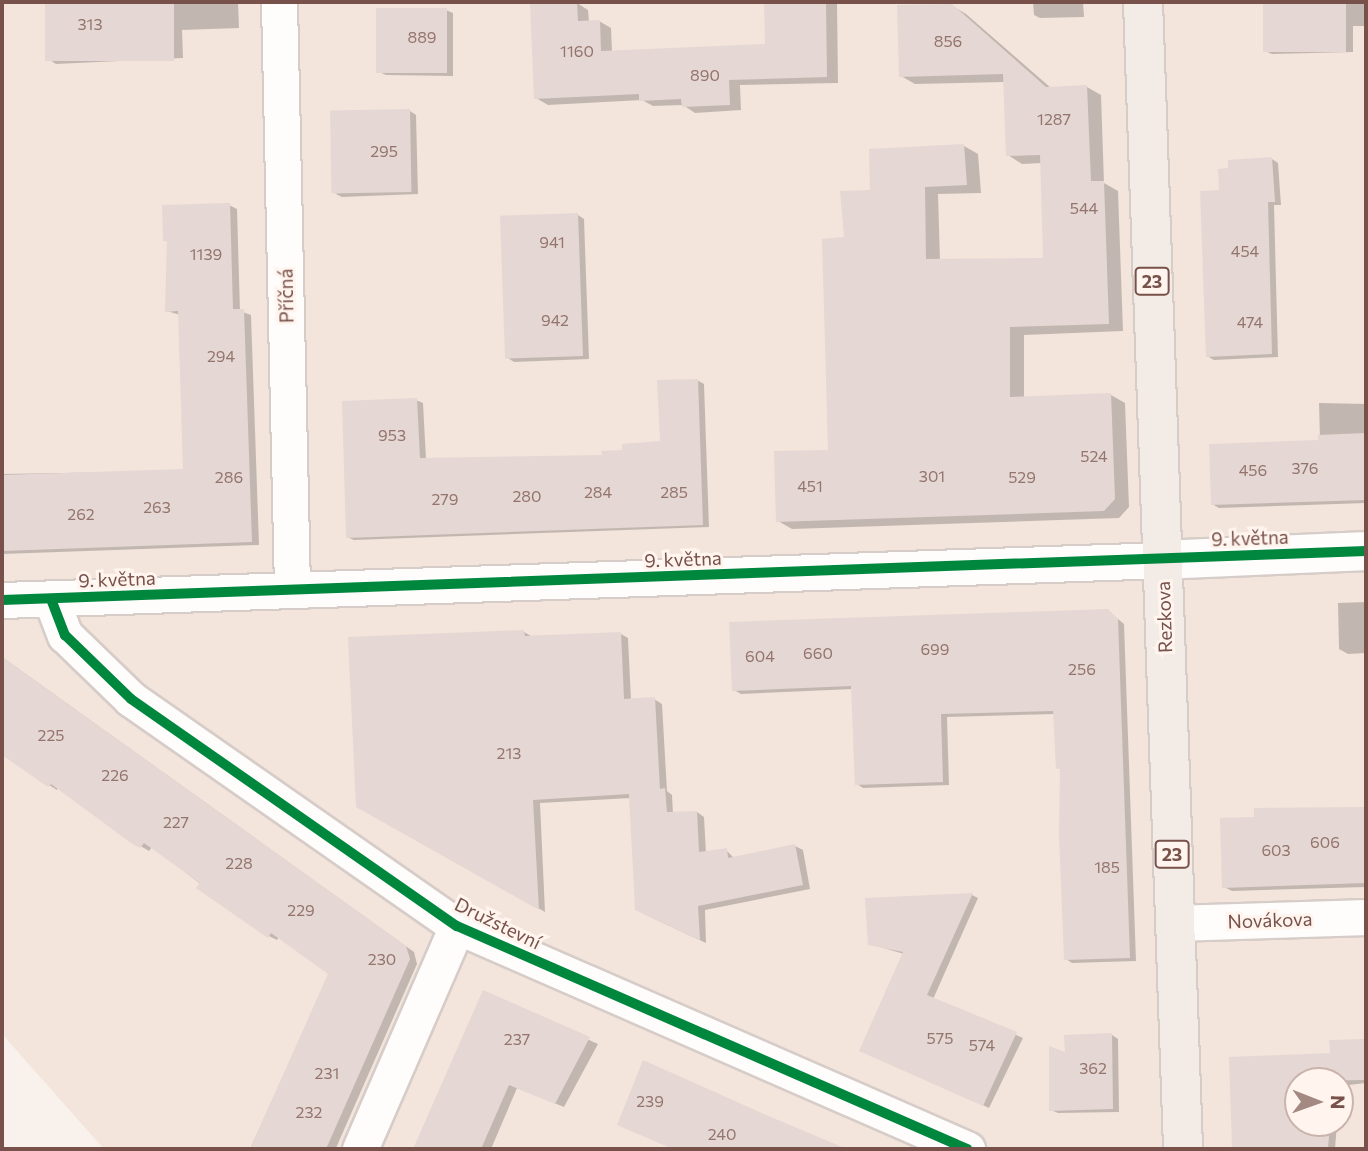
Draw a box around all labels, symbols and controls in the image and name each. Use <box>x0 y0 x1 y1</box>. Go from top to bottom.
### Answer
house number: 313 <box>77 14 103 34</box>
house number: 889 <box>407 27 437 47</box>
house number: 856 <box>934 31 962 51</box>
house number: 1160 <box>560 41 594 61</box>
house number: 890 <box>690 65 720 85</box>
house number: 1287 <box>1037 109 1071 129</box>
house number: 295 <box>370 141 398 161</box>
house number: 544 <box>1070 198 1098 218</box>
house number: 941 <box>539 232 565 252</box>
house number: 454 <box>1231 241 1259 261</box>
house number: 1139 <box>190 244 222 264</box>
road number: 23 <box>1134 267 1170 296</box>
street label: Příčná <box>274 269 298 323</box>
house number: 942 <box>541 310 569 330</box>
house number: 474 <box>1237 312 1263 332</box>
house number: 294 <box>207 346 235 366</box>
house number: 953 <box>378 425 406 445</box>
house number: 524 <box>1080 446 1108 466</box>
house number: 376 <box>1291 458 1319 478</box>
house number: 456 <box>1239 460 1267 480</box>
house number: 301 <box>919 466 945 486</box>
house number: 286 <box>215 467 243 487</box>
house number: 529 <box>1008 467 1036 487</box>
house number: 451 <box>797 476 823 496</box>
house number: 284 <box>584 482 612 502</box>
house number: 285 <box>660 482 688 502</box>
house number: 280 <box>513 486 541 506</box>
house number: 279 <box>432 489 458 509</box>
house number: 263 <box>143 497 171 517</box>
house number: 262 <box>67 504 95 524</box>
street label: 9. května <box>1211 525 1289 551</box>
street label: 9. května <box>644 546 722 572</box>
street label: 9. května <box>78 566 156 592</box>
street label: Rezkova <box>1151 581 1177 653</box>
house number: 699 <box>921 639 949 659</box>
house number: 660 <box>803 643 833 663</box>
house number: 604 <box>745 646 775 666</box>
house number: 256 <box>1068 659 1096 679</box>
house number: 225 <box>38 725 64 745</box>
house number: 213 <box>497 743 521 763</box>
house number: 226 <box>101 765 129 785</box>
house number: 227 <box>163 812 189 832</box>
house number: 606 <box>1310 832 1340 852</box>
road number: 23 <box>1154 840 1190 868</box>
house number: 603 <box>1261 840 1291 860</box>
house number: 228 <box>225 853 253 873</box>
house number: 185 <box>1094 857 1120 877</box>
street label: Družstevní <box>451 892 545 954</box>
house number: 229 <box>287 900 315 920</box>
street label: Novákova <box>1227 907 1313 933</box>
house number: 230 <box>368 949 396 969</box>
house number: 575 <box>927 1028 953 1048</box>
house number: 237 <box>504 1029 530 1049</box>
house number: 574 <box>969 1035 995 1055</box>
house number: 362 <box>1079 1058 1107 1078</box>
house number: 231 <box>315 1063 339 1083</box>
north arrow <box>1284 1067 1354 1137</box>
house number: 239 <box>636 1091 664 1111</box>
text: N <box>1327 1095 1350 1110</box>
house number: 232 <box>296 1102 322 1122</box>
house number: 240 <box>708 1124 736 1144</box>

